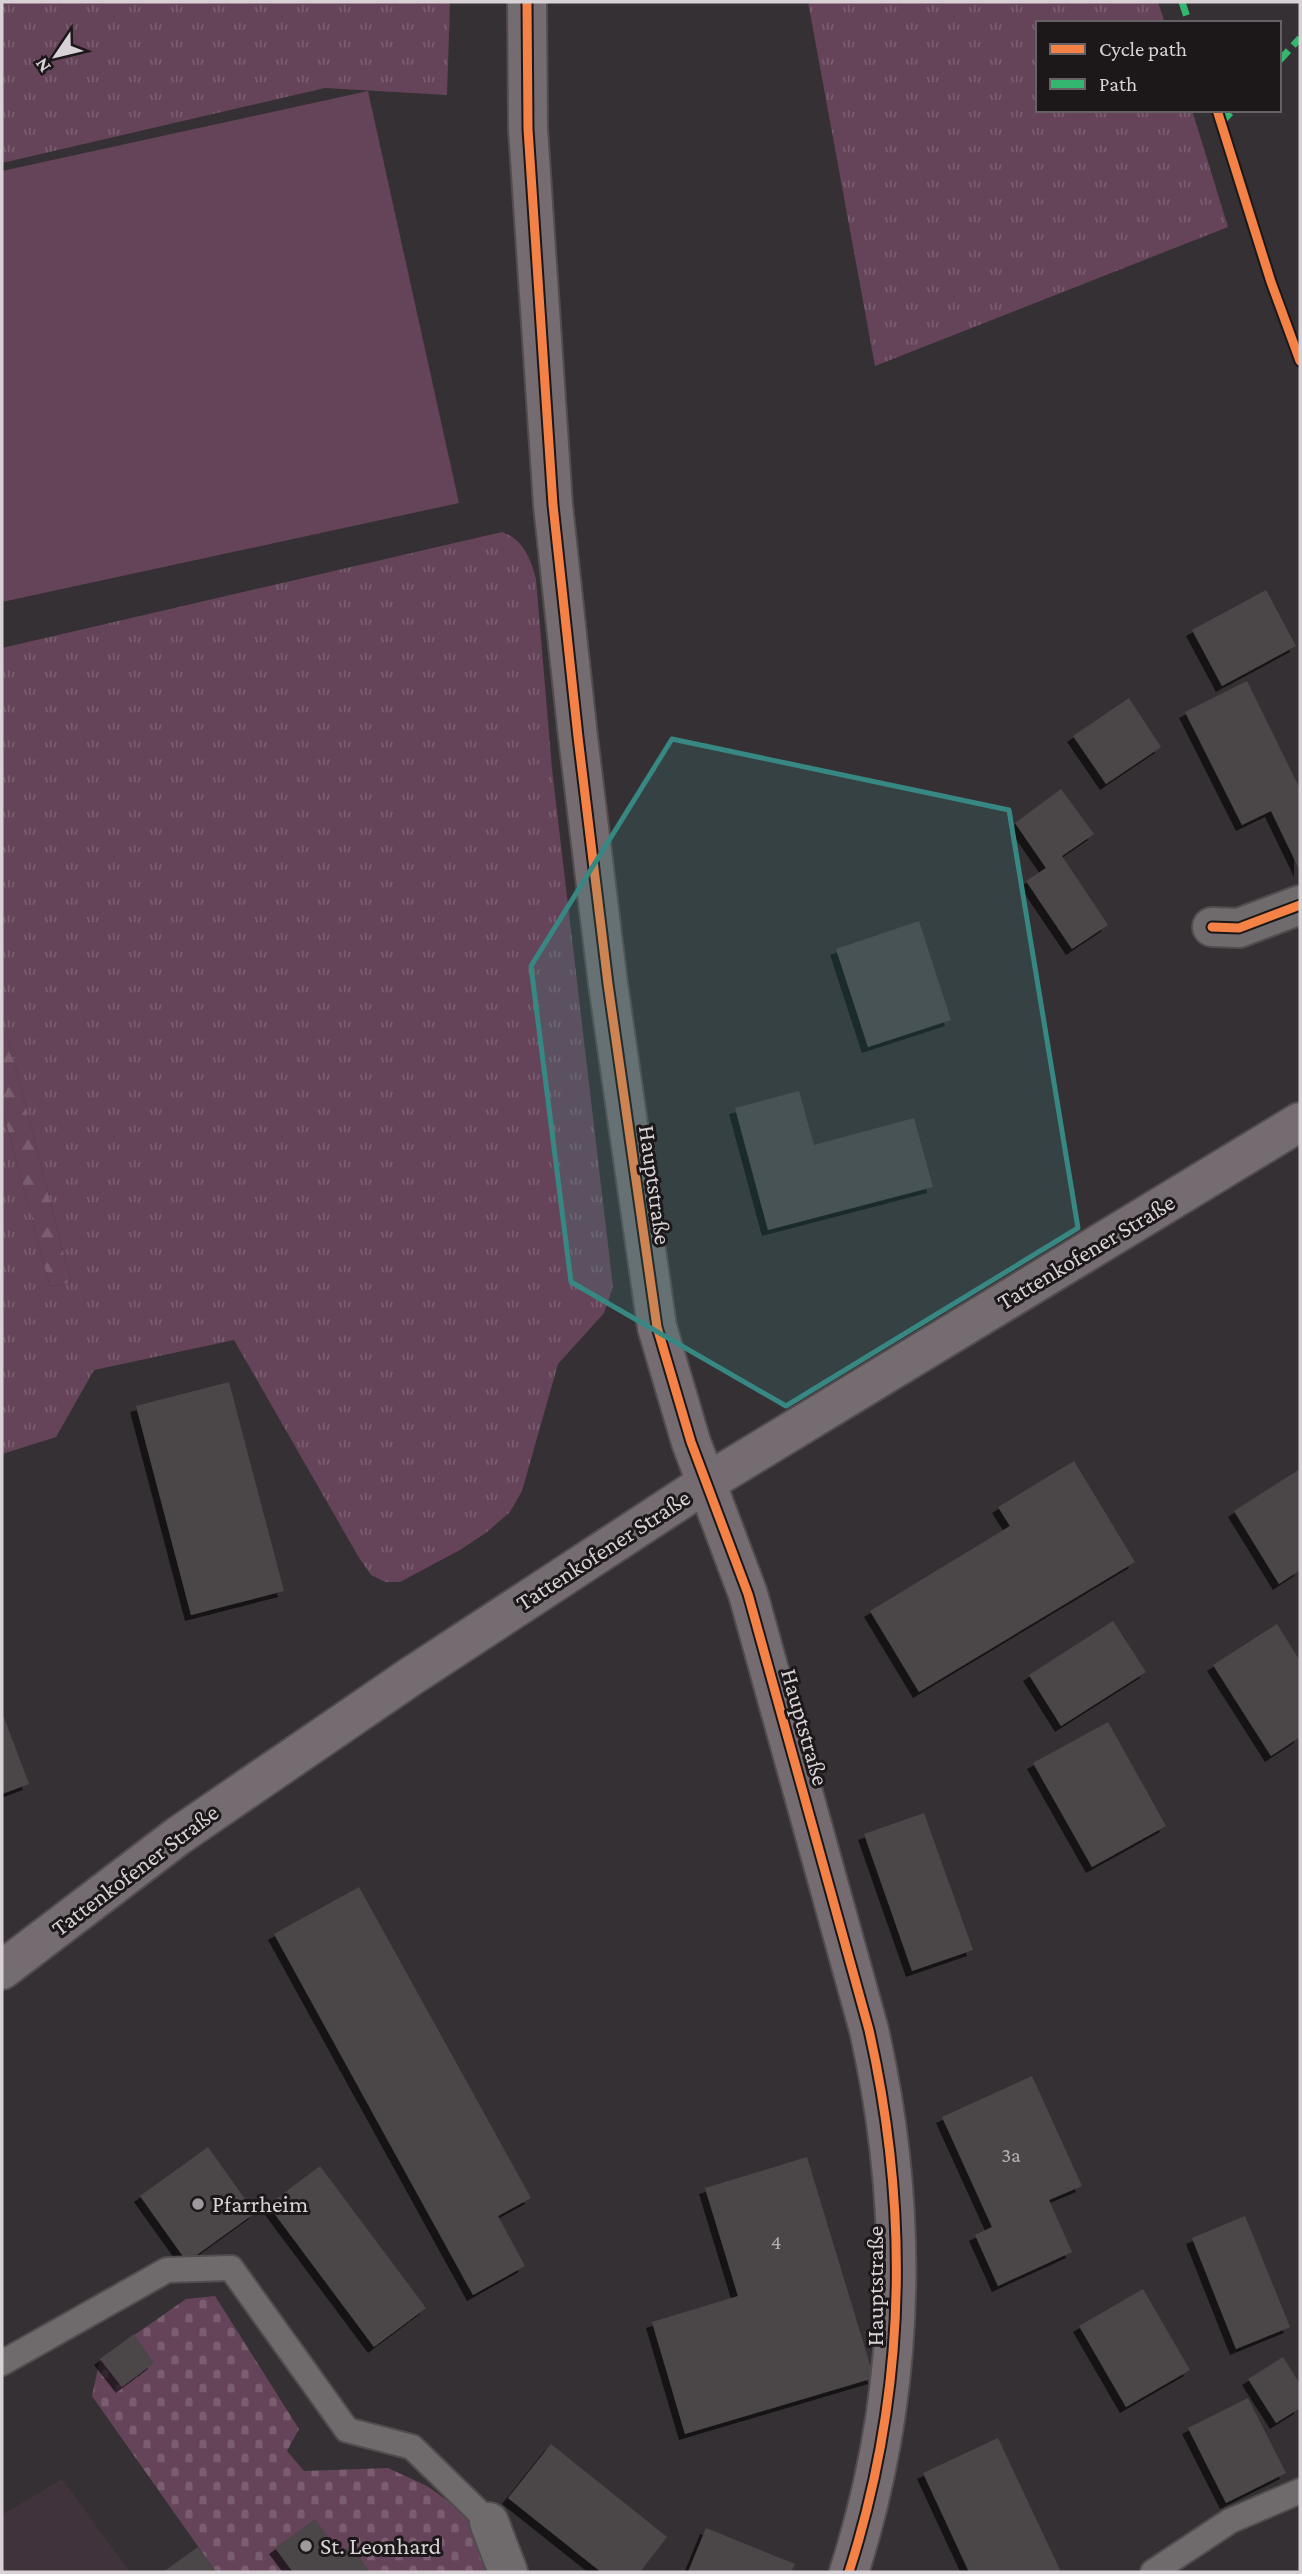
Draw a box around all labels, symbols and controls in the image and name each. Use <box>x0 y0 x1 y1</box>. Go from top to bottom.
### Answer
north arrow <box>21 21 91 91</box>
legend <box>1036 21 1281 112</box>
text: Cycle path <box>1099 37 1187 61</box>
text: N <box>30 54 55 77</box>
text: Path <box>1099 72 1137 96</box>
street label: Hauptstraße <box>634 1123 677 1246</box>
street label: Tattenkofener Straße <box>992 1188 1179 1315</box>
street label: Tattenkofener Straße <box>511 1483 695 1616</box>
street label: Hauptstraße <box>776 1665 835 1788</box>
street label: Tattenkofener Straße <box>46 1798 223 1941</box>
house number: 3a <box>1001 2143 1021 2167</box>
place label: Pfarrheim <box>212 2190 308 2217</box>
marker: Pfarrheim <box>190 2196 206 2212</box>
street label: Hauptstraße <box>861 2226 888 2346</box>
house number: 4 <box>771 2230 781 2254</box>
place label: St. Leonhard <box>320 2532 441 2559</box>
marker: St. Leonhard <box>298 2538 314 2554</box>

